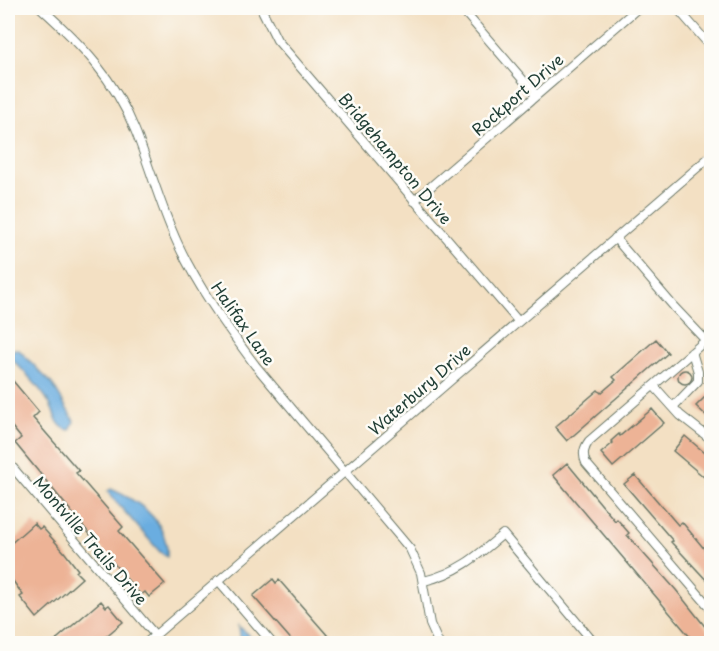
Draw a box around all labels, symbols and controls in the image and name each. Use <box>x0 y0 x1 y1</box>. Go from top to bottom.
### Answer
street label: Rockport Drive <box>466 47 568 141</box>
street label: Bridgehampton Drive <box>334 87 458 229</box>
street label: Halifax Lane <box>206 276 282 370</box>
street label: Waterbury Drive <box>363 338 475 440</box>
street label: Montville Trails Drive <box>28 470 154 610</box>

